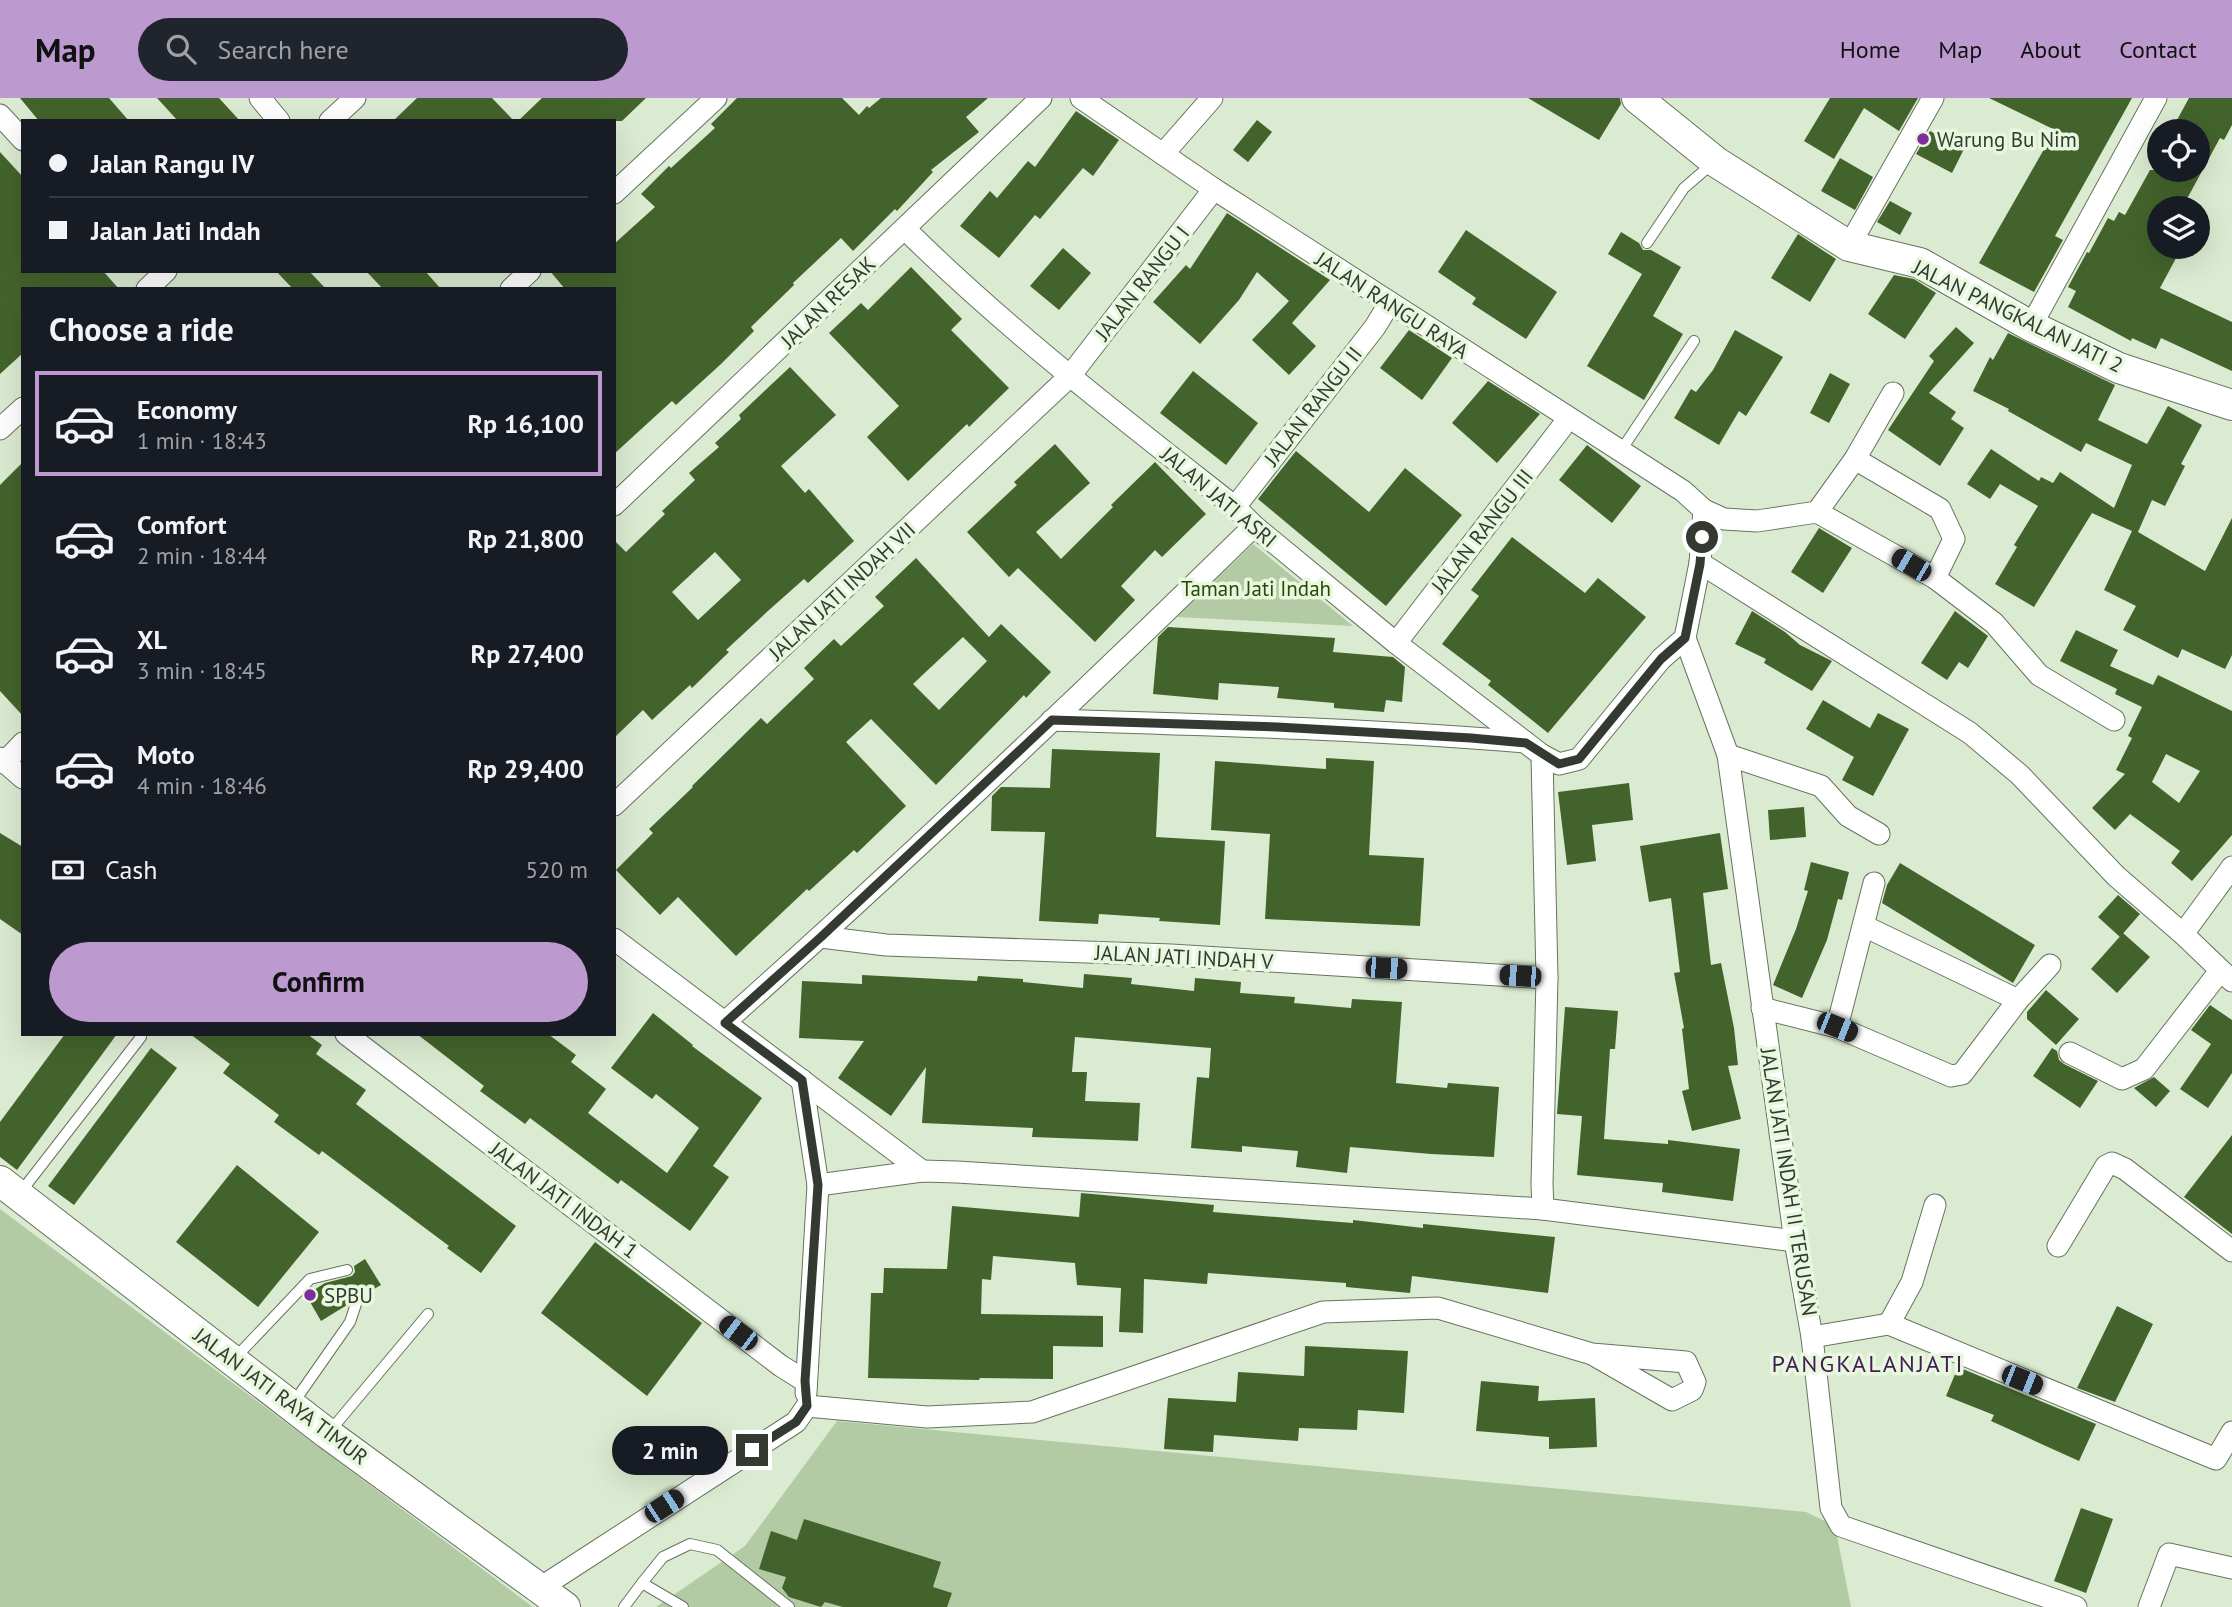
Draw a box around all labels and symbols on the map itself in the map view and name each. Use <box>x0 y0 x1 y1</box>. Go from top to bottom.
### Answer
place label: Warung Bu Nim <box>1937 126 2077 153</box>
marker: Warung Bu Nim <box>1915 131 1931 147</box>
street label: JALAN RANGU I <box>1088 220 1195 346</box>
street label: JALAN RANGU RAYA <box>1309 245 1474 365</box>
street label: JALAN RESAK <box>774 250 881 355</box>
street label: JALAN PANGKALAN JATI 2 <box>1908 253 2127 379</box>
street label: JALAN RANGU II <box>1257 341 1368 472</box>
street label: JALAN JATI ASRI <box>1155 440 1283 553</box>
street label: JALAN RANGU III <box>1424 463 1539 599</box>
street label: JALAN JATI INDAH VII <box>762 516 921 667</box>
route start <box>1686 521 1718 553</box>
car <box>1888 545 1935 585</box>
park label: Taman Jati Indah <box>1181 575 1331 602</box>
street label: JALAN JATI INDAH V <box>1093 939 1274 975</box>
car <box>1365 956 1408 980</box>
car <box>1499 964 1542 988</box>
car <box>1814 1009 1861 1045</box>
street label: JALAN JATI INDAH II TERUSAN <box>1754 1045 1824 1318</box>
street label: JALAN JATI INDAH 1 <box>484 1135 643 1265</box>
place label: SPBU <box>324 1282 373 1309</box>
marker: SPBU <box>302 1287 318 1303</box>
car <box>715 1312 762 1354</box>
street label: JALAN JATI RAYA TIMUR <box>187 1321 374 1471</box>
district label: PANGKALANJATI <box>1771 1348 1965 1379</box>
car <box>1999 1362 2046 1398</box>
callout: 2 min <box>612 1426 728 1474</box>
route end <box>736 1434 768 1466</box>
car <box>641 1486 688 1526</box>

